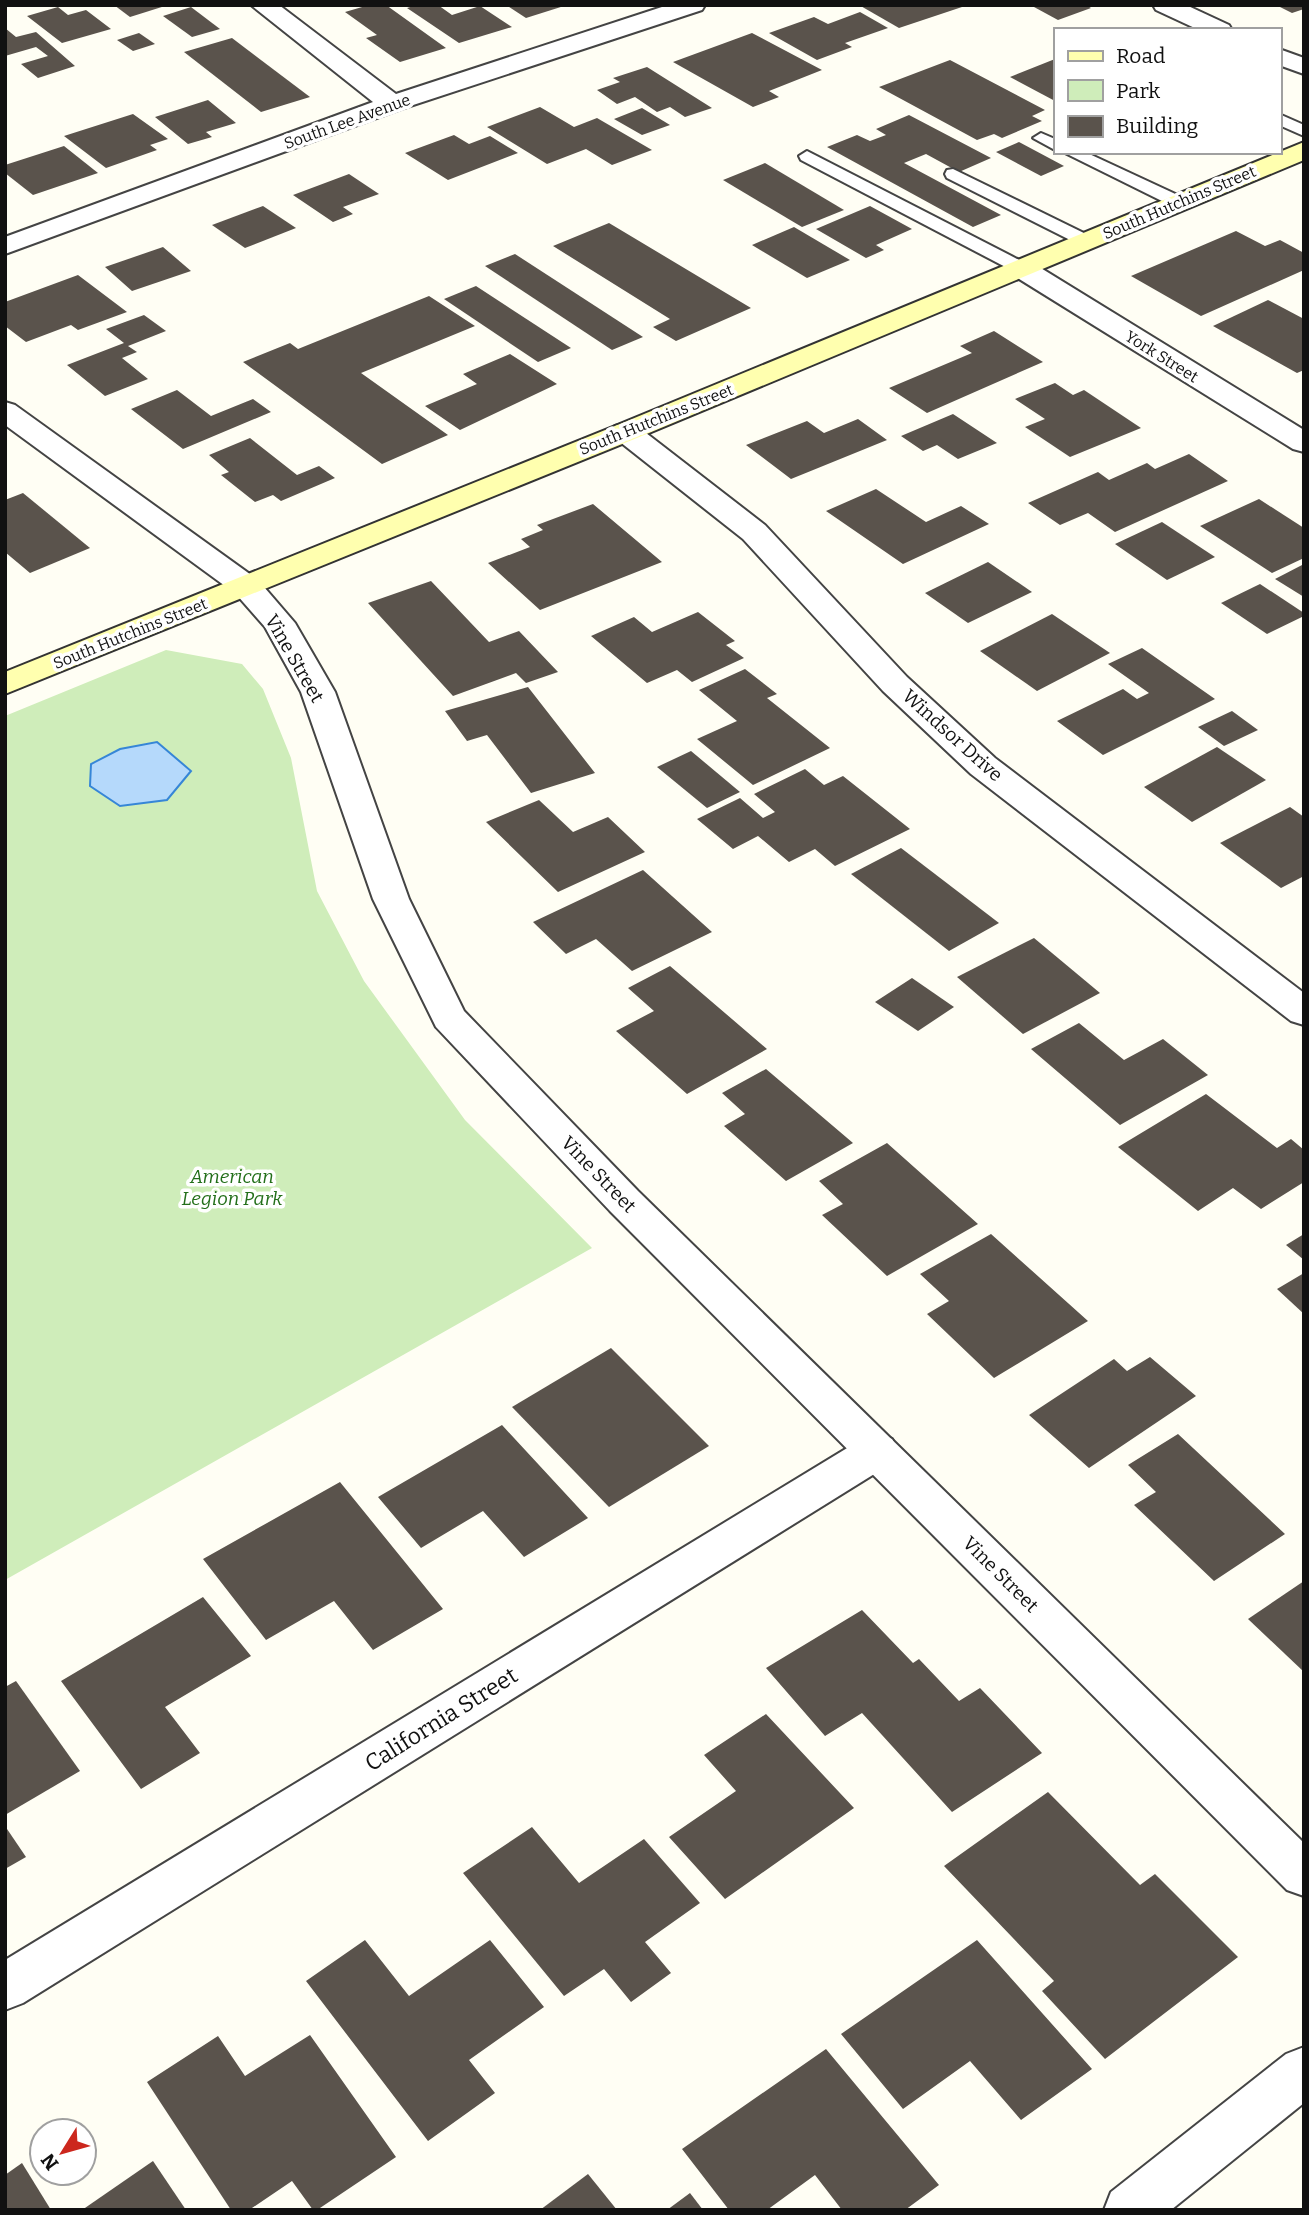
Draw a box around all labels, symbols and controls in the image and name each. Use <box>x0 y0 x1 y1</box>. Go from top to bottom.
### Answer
legend <box>1054 28 1281 154</box>
text: Road <box>1116 43 1165 69</box>
text: Park <box>1116 78 1160 104</box>
street label: South Lee Avenue <box>281 90 413 153</box>
text: Building <box>1116 113 1199 139</box>
street label: South Hutchins Street <box>1100 162 1259 243</box>
street label: York Street <box>1122 327 1202 386</box>
street label: South Hutchins Street <box>576 380 736 459</box>
street label: South Hutchins Street <box>50 594 210 673</box>
street label: Vine Street <box>260 610 329 706</box>
street label: Windsor Drive <box>898 684 1007 786</box>
street label: Vine Street <box>556 1131 641 1218</box>
park label: American Legion Park <box>181 1165 283 1210</box>
street label: Vine Street <box>958 1532 1043 1617</box>
street label: California Street <box>360 1661 522 1777</box>
north arrow <box>28 2117 98 2187</box>
text: N <box>36 2149 63 2175</box>

